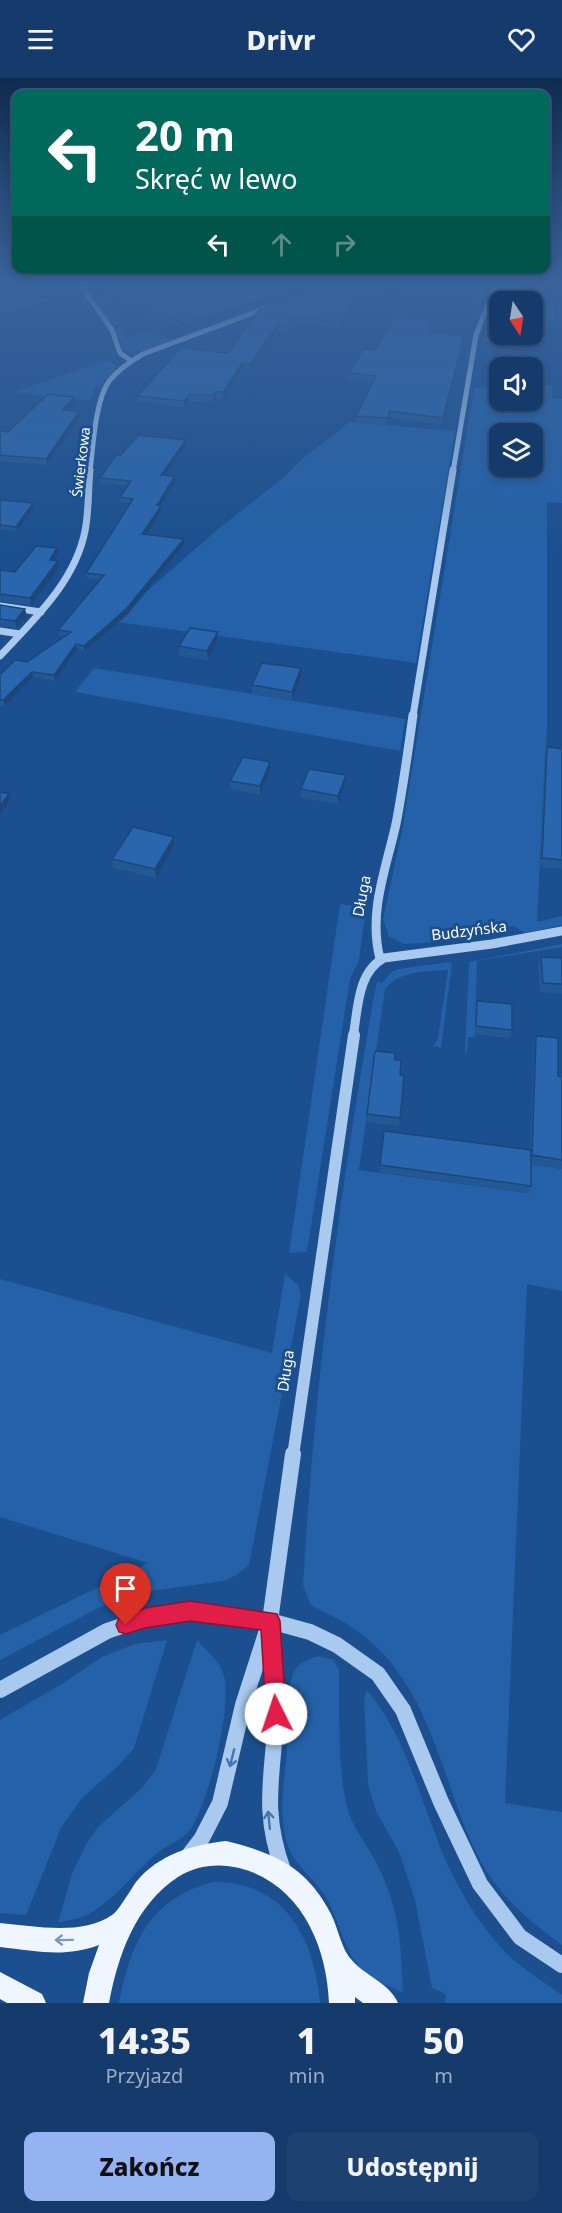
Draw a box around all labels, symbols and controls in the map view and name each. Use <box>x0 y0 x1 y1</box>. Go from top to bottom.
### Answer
text: Drivr <box>247 21 315 58</box>
icon: menu <box>24 23 57 56</box>
icon: heart <box>505 23 538 56</box>
text: 20 m <box>135 106 235 163</box>
icon: left <box>36 114 114 192</box>
text: Skręć w lewo <box>135 160 298 197</box>
icon: left <box>202 228 235 261</box>
icon: ahead <box>265 228 298 261</box>
icon: right <box>328 228 361 261</box>
north arrow <box>489 291 543 345</box>
map controls <box>489 291 543 477</box>
button: sound <box>489 357 543 411</box>
button: layers <box>489 423 543 477</box>
street label: Świerkowa <box>67 426 94 498</box>
street label: Długa <box>347 873 375 918</box>
street label: Budzyńska <box>430 915 508 945</box>
street label: Długa <box>272 1349 298 1393</box>
pin <box>100 1563 151 1625</box>
icon: arrive <box>109 1572 142 1605</box>
position arrow <box>244 1682 308 1746</box>
one-way arrow <box>225 1748 237 1767</box>
one-way arrow <box>263 1811 274 1831</box>
one-way arrow <box>54 1934 74 1946</box>
text: 14:35 <box>98 2016 191 2065</box>
text: 1 <box>297 2016 317 2065</box>
text: 50 <box>423 2016 464 2065</box>
text: Przyjazd <box>105 2062 183 2089</box>
text: min <box>289 2062 325 2089</box>
text: m <box>434 2062 453 2089</box>
button: Zakończ <box>24 2132 275 2201</box>
button: Udostępnij <box>287 2132 538 2201</box>

